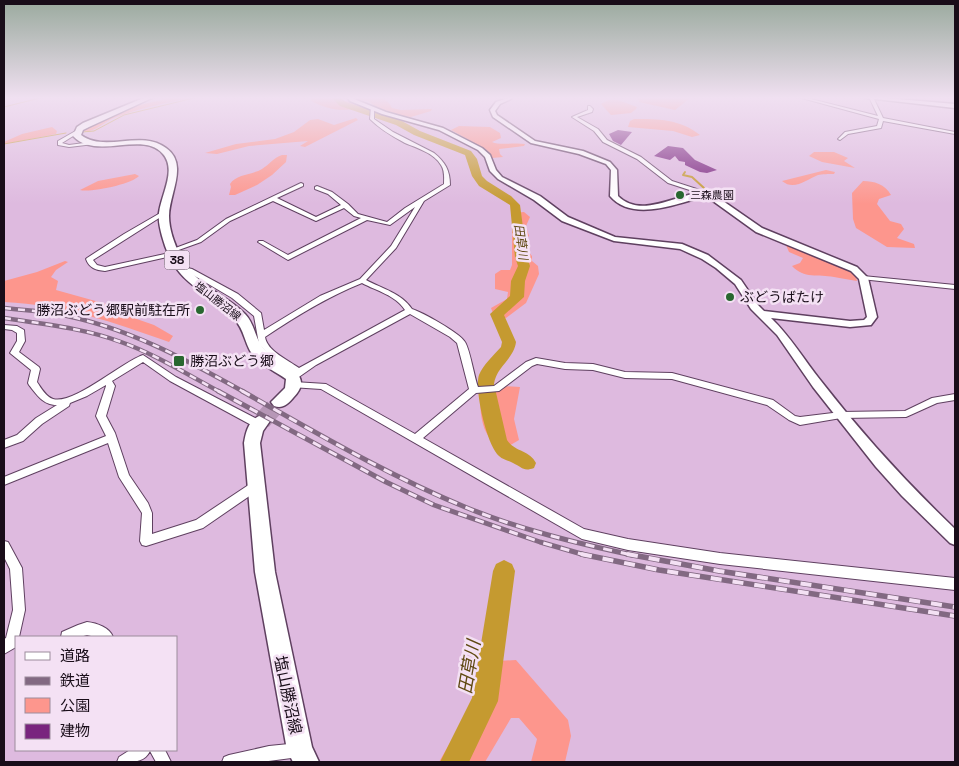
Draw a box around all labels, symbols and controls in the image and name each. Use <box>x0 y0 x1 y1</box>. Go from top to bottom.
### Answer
place label: 三森農園 <box>690 188 734 202</box>
marker: 三森農園 <box>674 189 686 201</box>
water label: 田草川 <box>511 223 532 263</box>
road number: 38 <box>164 250 190 270</box>
street label: 塩山勝沼線 <box>192 279 244 323</box>
place label: ぶどうばたけ <box>740 288 824 306</box>
marker: ぶどうばたけ <box>724 291 736 303</box>
place label: 勝沼ぶどう郷駅前駐在所 <box>36 301 190 319</box>
marker: 勝沼ぶどう郷駅前駐在所 <box>194 304 206 316</box>
place label: 勝沼ぶどう郷 <box>190 352 274 370</box>
marker: 勝沼ぶどう郷 <box>172 354 186 368</box>
legend <box>15 636 178 751</box>
water label: 田草川 <box>453 636 485 696</box>
text: 道路 <box>60 646 90 665</box>
street label: 塩山勝沼線 <box>269 654 307 736</box>
text: 鉄道 <box>60 671 90 690</box>
text: 公園 <box>60 696 90 715</box>
text: 建物 <box>60 721 90 740</box>

